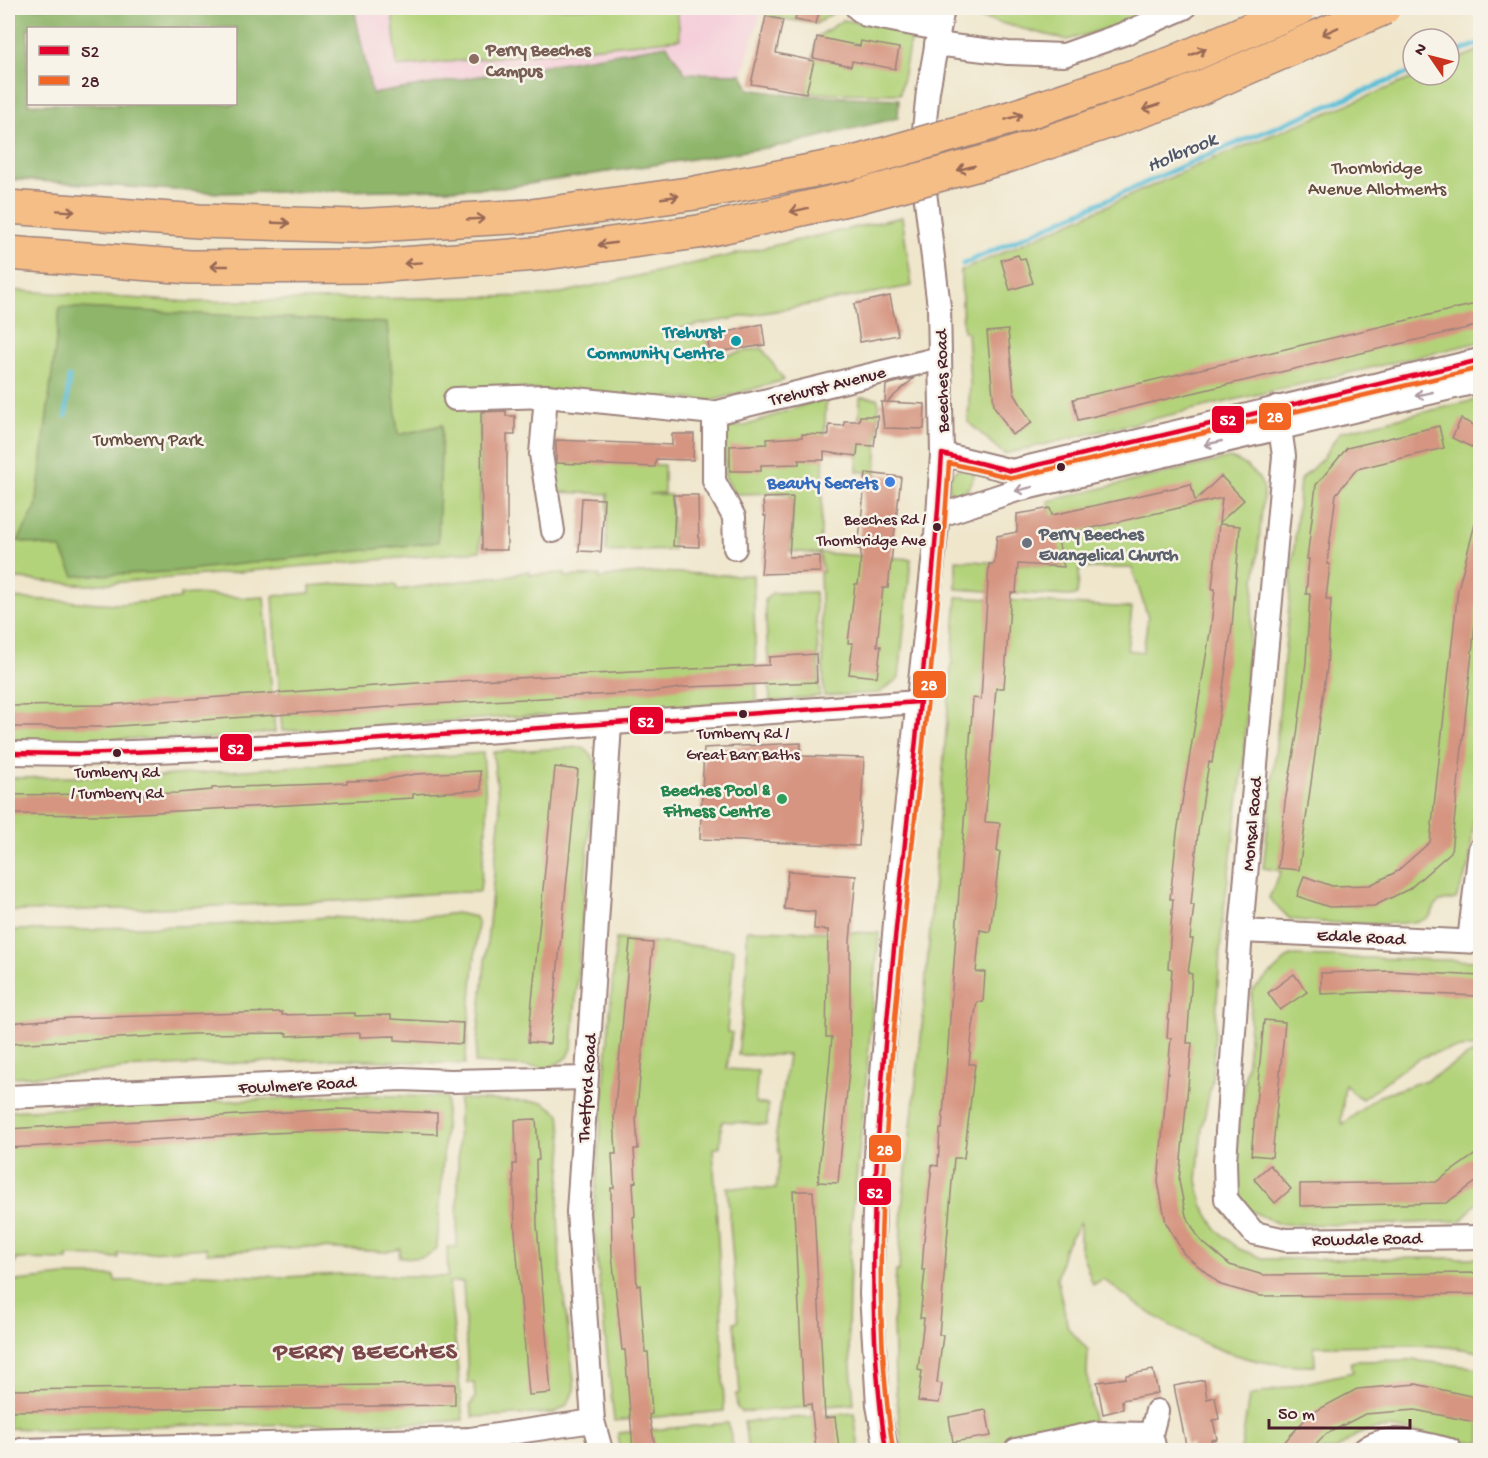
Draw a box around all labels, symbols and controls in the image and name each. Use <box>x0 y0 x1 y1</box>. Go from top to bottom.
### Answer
one-way arrow <box>1322 26 1340 37</box>
legend <box>27 27 237 105</box>
north arrow <box>1401 27 1461 87</box>
text: N <box>1411 40 1433 60</box>
place label: Perry Beeches Campus <box>485 41 592 83</box>
text: 52 <box>81 43 99 64</box>
one-way arrow <box>1188 46 1207 57</box>
marker: Perry Beeches Campus <box>467 52 481 66</box>
text: 28 <box>81 73 100 94</box>
one-way arrow <box>1142 103 1161 114</box>
one-way arrow <box>1004 111 1023 122</box>
water label: Holbrook <box>1144 128 1223 179</box>
park label: Thornbridge Avenue Allotments <box>1308 159 1447 201</box>
one-way arrow <box>957 162 976 174</box>
one-way arrow <box>659 192 679 203</box>
one-way arrow <box>790 204 809 216</box>
one-way arrow <box>55 206 75 217</box>
one-way arrow <box>466 214 486 225</box>
one-way arrow <box>271 218 291 229</box>
one-way arrow <box>598 239 618 250</box>
one-way arrow <box>404 257 424 268</box>
one-way arrow <box>209 261 229 272</box>
place label: Trehurst Community Centre <box>586 323 726 365</box>
street label: Beeches Road <box>932 328 955 434</box>
marker: Trehurst Community Centre <box>729 334 743 348</box>
street label: Trehurst Avenue <box>766 363 889 412</box>
one-way arrow <box>1414 389 1434 400</box>
line badge: 28 <box>1258 402 1292 431</box>
line badge: 52 <box>1211 405 1245 434</box>
text: 28 <box>1267 410 1284 429</box>
text: 52 <box>1220 413 1236 432</box>
park label: Turnberry Park <box>92 431 205 452</box>
one-way arrow <box>1204 438 1223 450</box>
unlabelled marker <box>1055 461 1067 473</box>
place label: Beauty Secrets <box>766 474 879 495</box>
marker: Beauty Secrets <box>883 475 897 489</box>
one-way arrow <box>1014 483 1033 495</box>
place label: Beeches Rd / Thornbridge Ave <box>816 512 927 552</box>
marker: Beeches Rd / Thornbridge Ave <box>931 521 943 533</box>
place label: Perry Beeches Evangelical Church <box>1038 525 1179 567</box>
marker: Perry Beeches Evangelical Church <box>1020 536 1034 550</box>
line badge: 28 <box>912 670 947 699</box>
text: 28 <box>921 678 938 697</box>
line badge: 52 <box>629 706 664 735</box>
marker: Turnberry Rd / Great Barr Baths <box>737 708 749 720</box>
text: 52 <box>638 715 654 734</box>
place label: Turnberry Rd / Great Barr Baths <box>686 726 801 766</box>
line badge: 52 <box>219 733 253 762</box>
text: 52 <box>228 742 244 761</box>
marker: Turnberry Rd / Turnberry Rd <box>111 747 123 759</box>
place label: Turnberry Rd / Turnberry Rd <box>71 765 165 805</box>
street label: Monsal Road <box>1239 775 1268 872</box>
place label: Beeches Pool & Fitness Centre <box>660 781 771 823</box>
marker: Beeches Pool & Fitness Centre <box>775 792 789 806</box>
street label: Edale Road <box>1316 926 1407 951</box>
street label: Thetford Road <box>574 1032 603 1144</box>
street label: Fowlmere Road <box>237 1073 358 1100</box>
line badge: 28 <box>868 1134 902 1163</box>
text: 28 <box>877 1143 894 1162</box>
line badge: 52 <box>858 1177 892 1206</box>
text: 52 <box>867 1186 883 1205</box>
street label: Rowdale Road <box>1312 1229 1424 1252</box>
district label: PERRY BEECHES <box>272 1339 458 1368</box>
scale bar <box>1269 1392 1410 1430</box>
text: 50 m <box>1278 1405 1315 1426</box>

